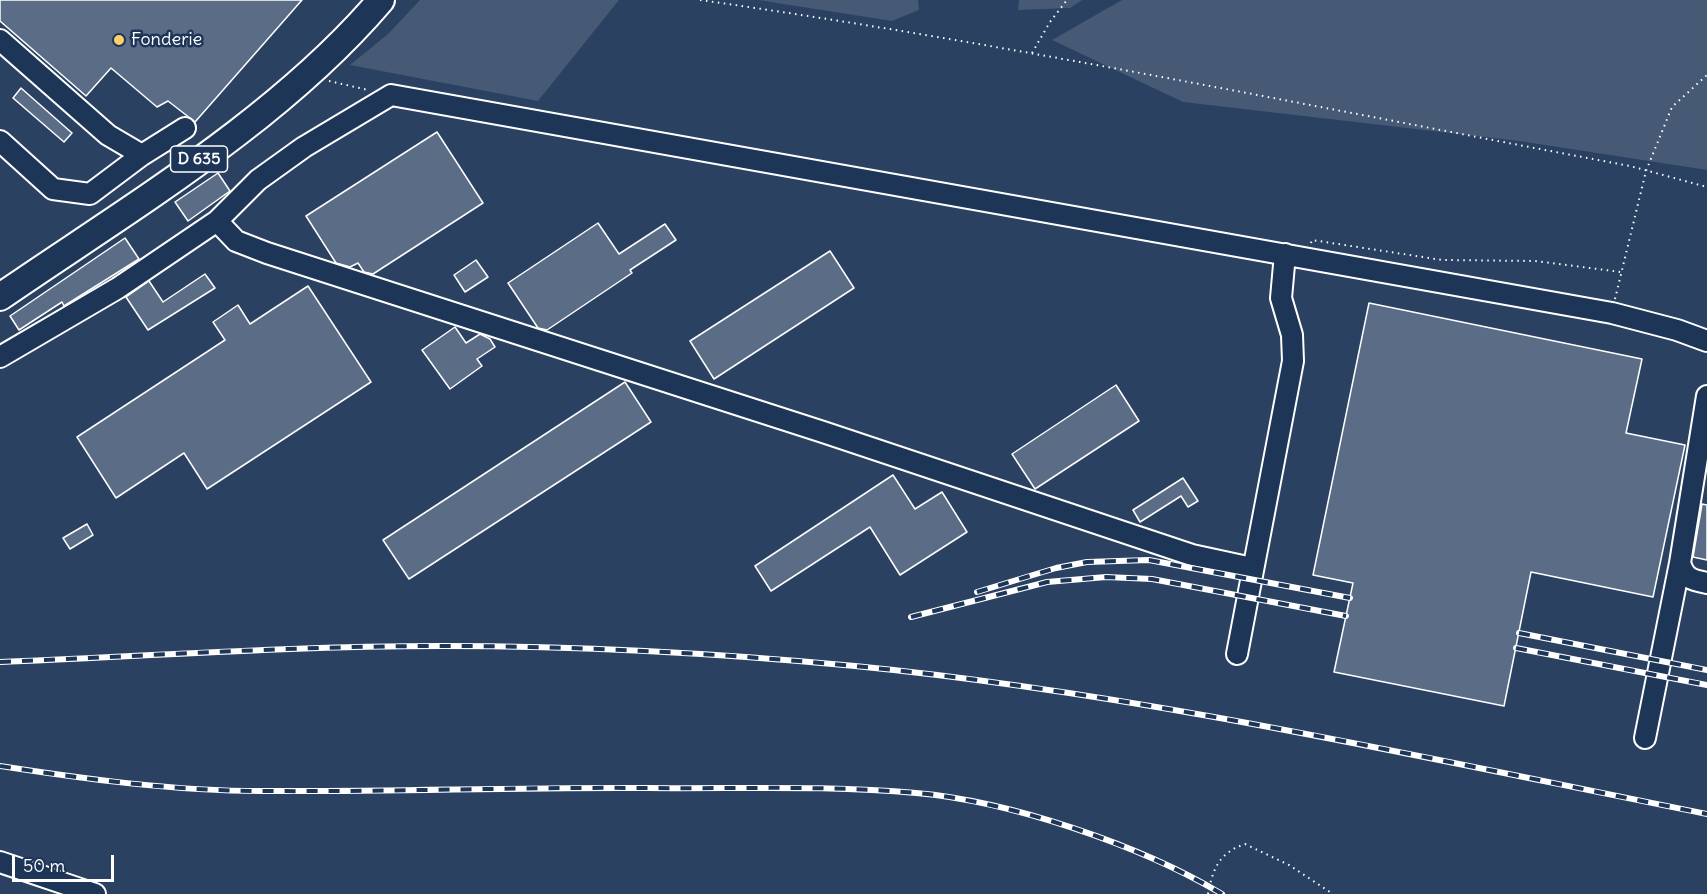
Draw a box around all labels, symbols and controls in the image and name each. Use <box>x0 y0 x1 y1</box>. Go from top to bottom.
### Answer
place label: Fonderie <box>131 29 202 51</box>
marker: Fonderie <box>112 33 126 47</box>
road number: D 635 <box>170 146 228 172</box>
scale bar <box>15 843 117 881</box>
text: 50 m <box>23 854 65 877</box>

